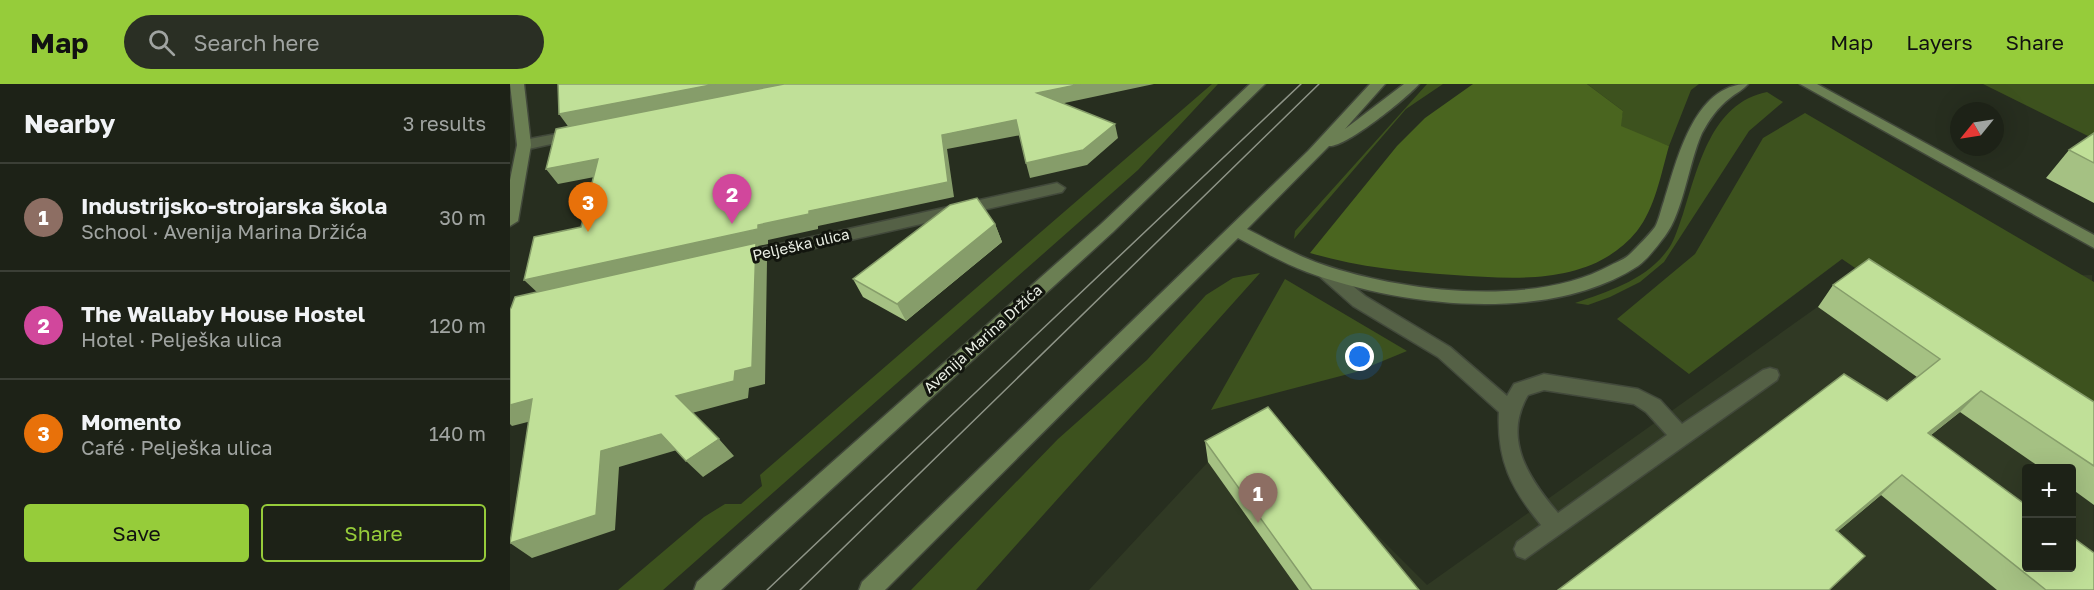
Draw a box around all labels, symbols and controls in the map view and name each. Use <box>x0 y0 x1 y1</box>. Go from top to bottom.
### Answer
search box <box>124 15 544 69</box>
text: Map <box>30 26 88 59</box>
icon: search <box>145 26 178 59</box>
text: Search here <box>193 29 319 56</box>
text: Map <box>1830 29 1873 55</box>
text: Layers <box>1906 29 1973 55</box>
text: Share <box>2006 29 2064 55</box>
north arrow <box>1950 102 2004 156</box>
text: Nearby <box>24 108 115 139</box>
text: 3 results <box>403 111 486 135</box>
pin: 2 <box>712 174 752 224</box>
pin: 3 <box>568 182 608 232</box>
text: Industrijsko-strojarska škola <box>81 192 387 219</box>
text: 1 <box>38 205 49 229</box>
text: 30 m <box>439 205 486 229</box>
text: School · Avenija Marina Držića <box>81 219 367 243</box>
street label: Pelješka ulica <box>751 224 851 264</box>
street label: Avenija Marina Držića <box>919 280 1045 396</box>
text: The Wallaby House Hostel <box>81 300 365 327</box>
text: 2 <box>37 313 50 337</box>
text: 120 m <box>430 313 486 337</box>
text: Hotel · Pelješka ulica <box>81 327 282 351</box>
your location <box>1345 342 1374 371</box>
text: Momento <box>81 408 181 435</box>
text: 3 <box>37 421 50 445</box>
text: 140 m <box>429 421 486 445</box>
text: Café · Pelješka ulica <box>81 435 273 459</box>
map controls <box>2022 464 2076 572</box>
button: + <box>2022 464 2076 518</box>
pin: 1 <box>1238 474 1278 523</box>
button: Save <box>24 504 249 562</box>
button: Share <box>261 504 486 562</box>
button: − <box>2022 518 2076 572</box>

